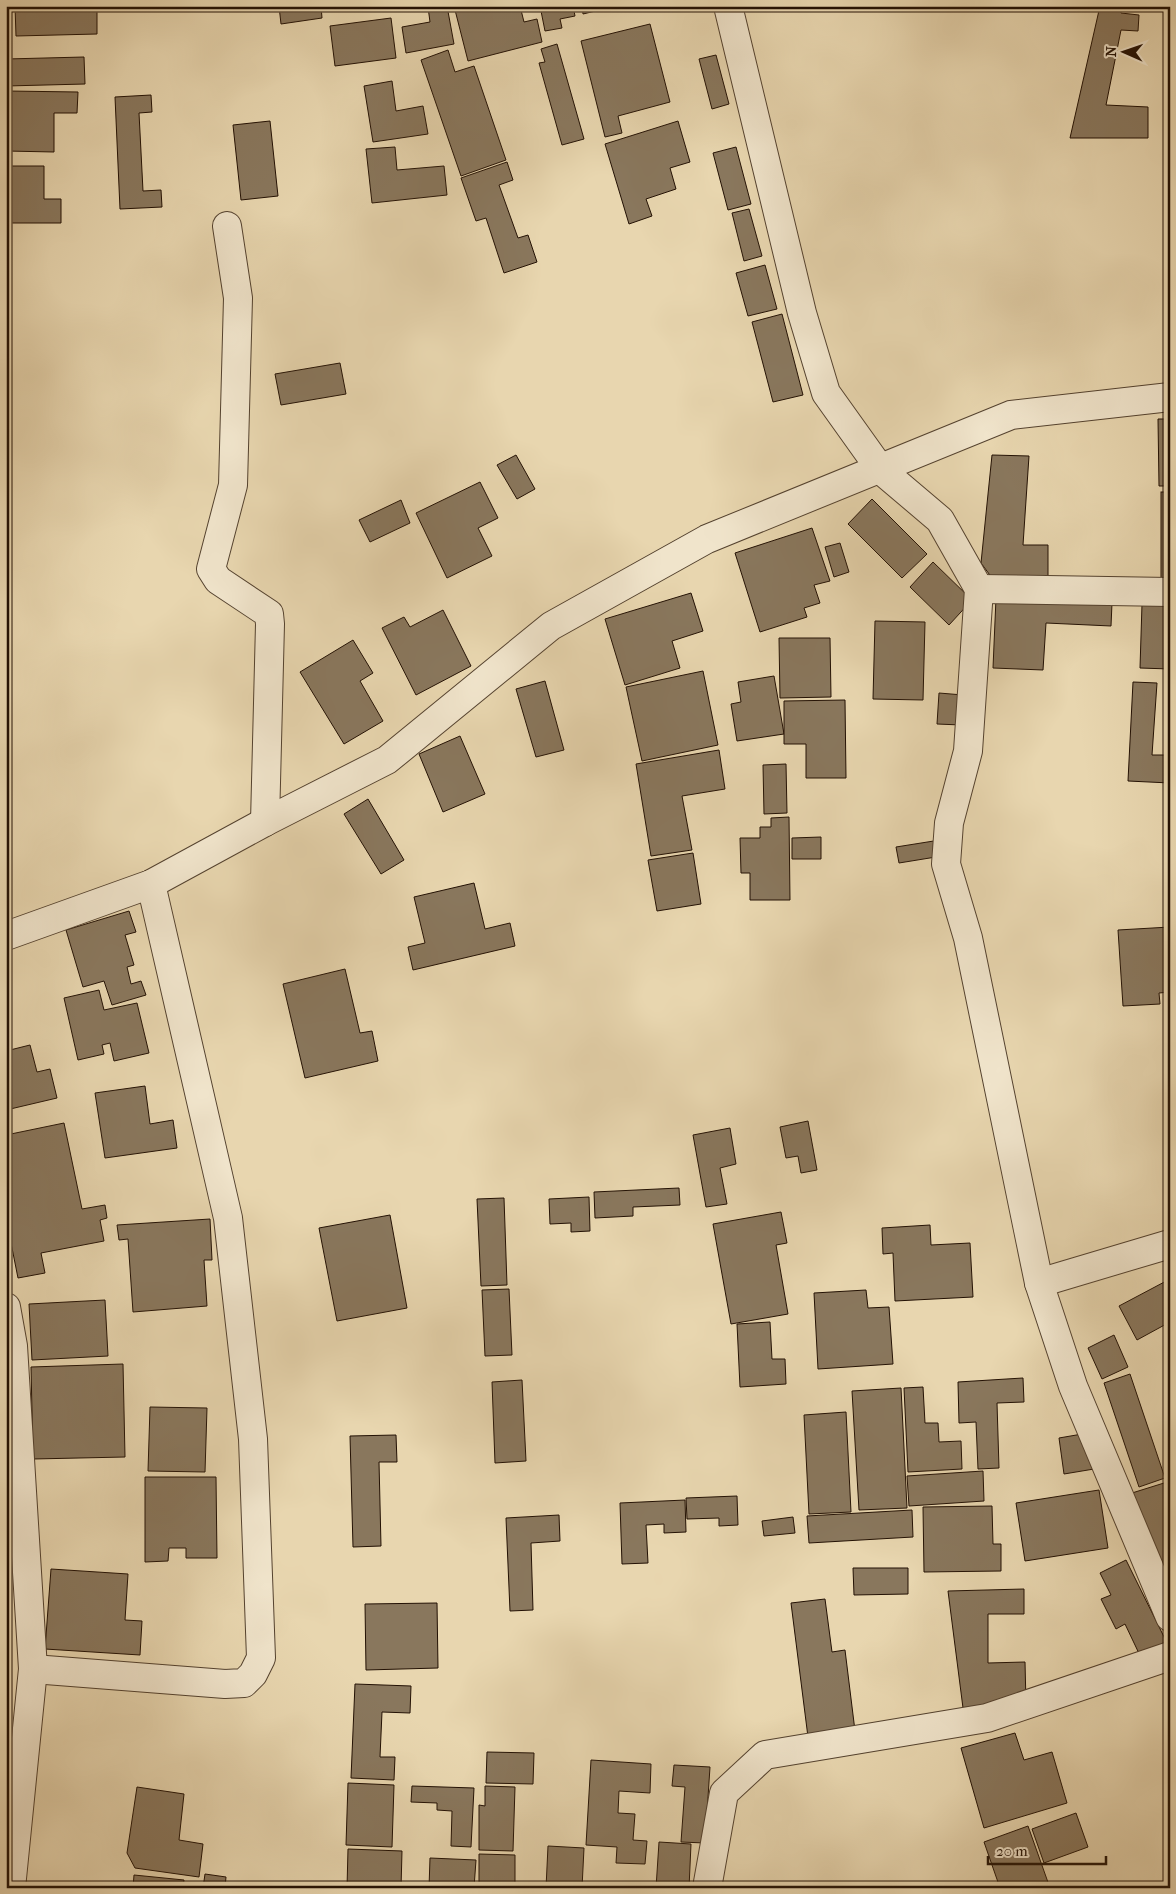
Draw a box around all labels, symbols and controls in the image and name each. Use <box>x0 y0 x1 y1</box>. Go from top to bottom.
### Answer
north arrow <box>1098 28 1148 78</box>
text: N <box>1103 46 1120 57</box>
scale bar <box>988 1834 1106 1866</box>
text: 20 m <box>996 1842 1028 1860</box>

